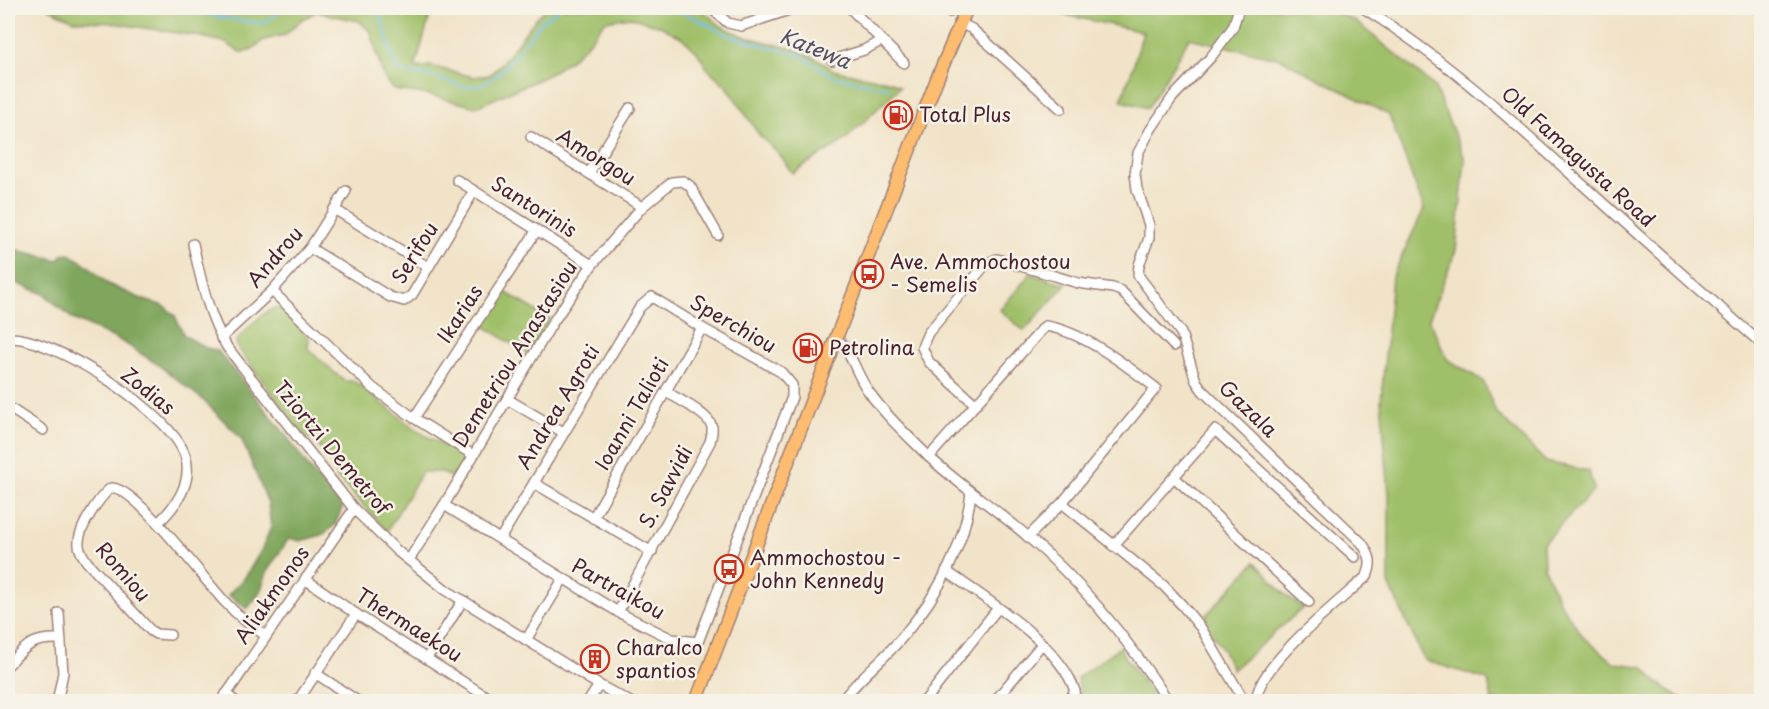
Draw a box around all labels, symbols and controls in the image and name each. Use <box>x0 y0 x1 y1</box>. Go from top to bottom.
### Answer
water label: Katewa <box>776 19 857 76</box>
street label: Old Famagusta Road <box>1495 79 1662 234</box>
fuel station icon: Total Plus <box>882 99 914 131</box>
place label: Total Plus <box>919 99 1011 129</box>
street label: Amorgou <box>551 120 642 192</box>
street label: Santorinis <box>486 168 583 244</box>
street label: Serifou <box>383 216 445 289</box>
street label: Androu <box>239 219 309 294</box>
place label: Ave. Ammochostou - Semelis <box>890 246 1071 299</box>
street label: Demetriou Anastasiou <box>444 254 584 453</box>
bus stop icon: Ave. Ammochostou - Semelis <box>853 258 885 290</box>
street label: Ikarias <box>429 278 489 349</box>
street label: Sperchiou <box>685 286 782 360</box>
fuel station icon: Petrolina <box>792 332 824 364</box>
place label: Petrolina <box>829 332 915 362</box>
street label: Andrea Agroti <box>508 338 606 475</box>
street label: Ioanni Talioti <box>587 351 676 476</box>
street label: Zodias <box>115 359 182 421</box>
street label: Gazala <box>1213 373 1285 444</box>
street label: Tziortzi Demetrof <box>267 374 399 523</box>
street label: S. Savvidi <box>631 440 699 533</box>
street label: Romiou <box>89 535 158 608</box>
street label: Aliakmonos <box>226 539 316 649</box>
place label: Ammochostou - John Kennedy <box>750 542 901 595</box>
street label: Partraikou <box>566 550 671 626</box>
bus stop icon: Ammochostou - John Kennedy <box>713 553 745 585</box>
street label: Thermaekou <box>350 580 469 669</box>
place label: Charalco spantios <box>616 632 703 685</box>
building icon: Charalco spantios <box>579 643 611 675</box>

